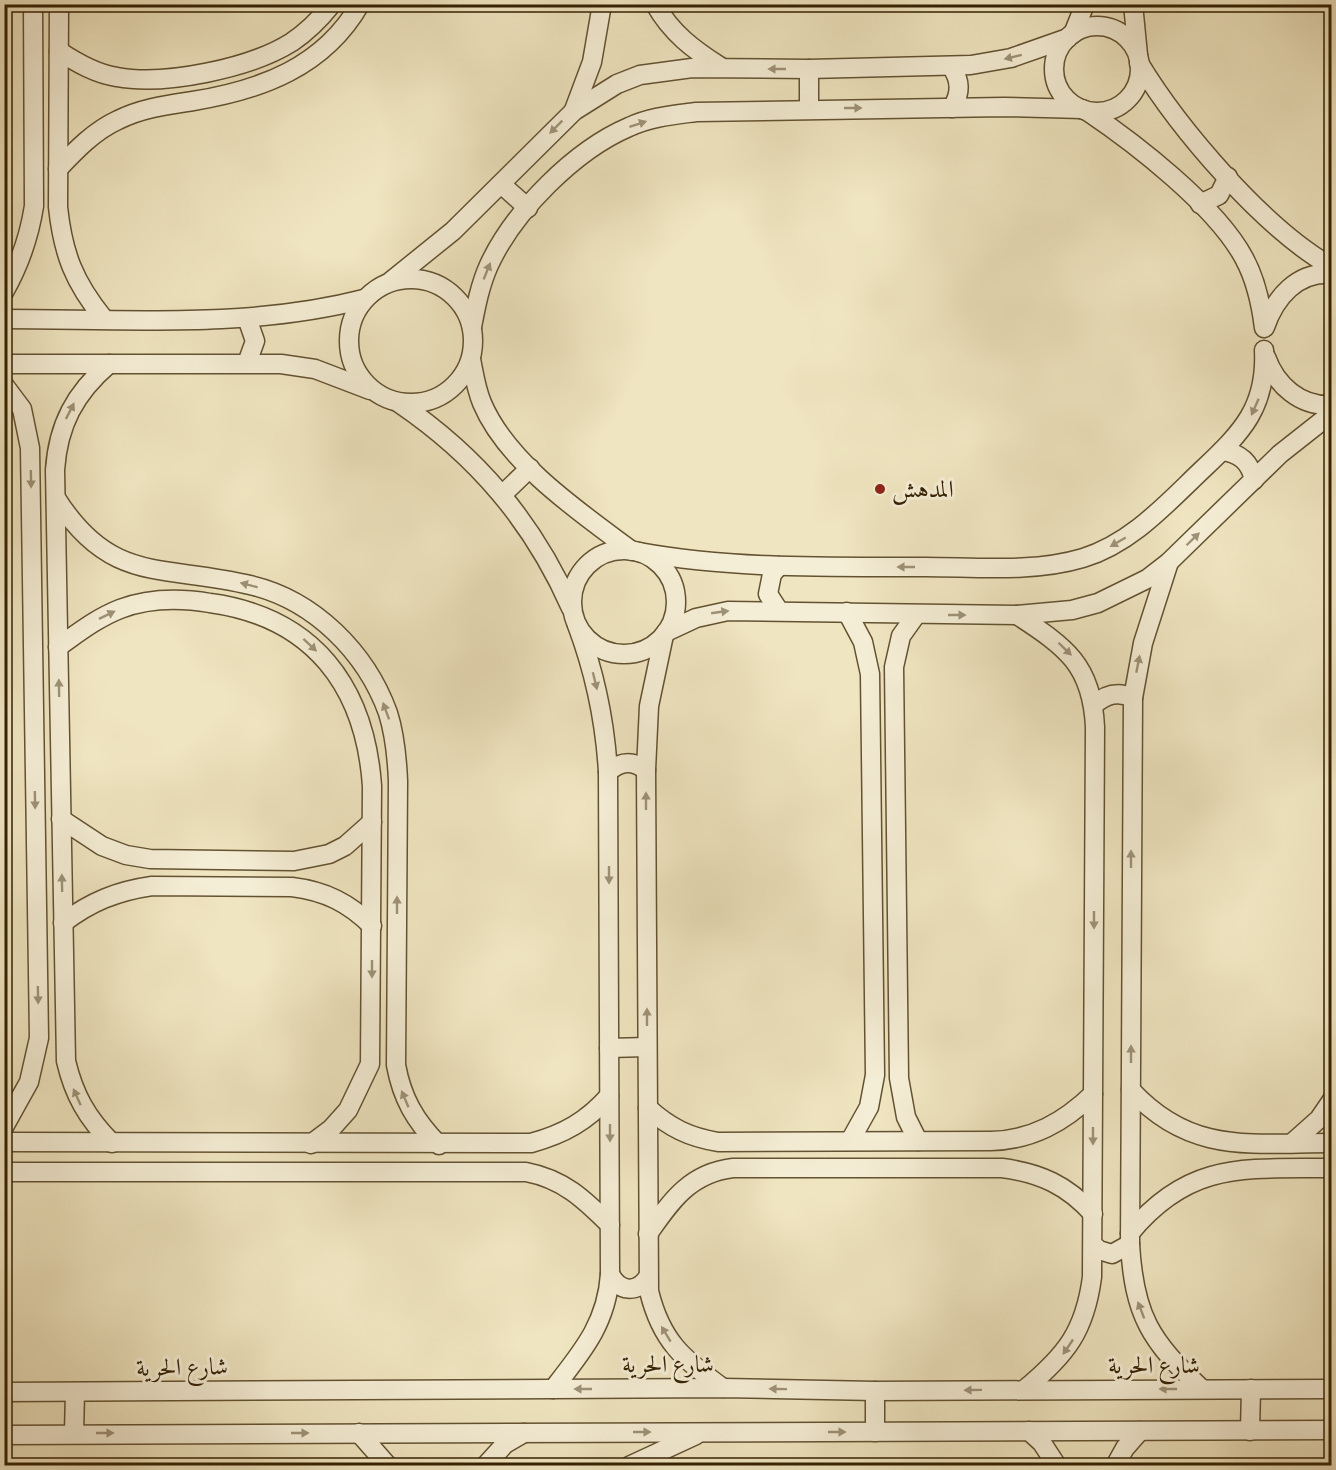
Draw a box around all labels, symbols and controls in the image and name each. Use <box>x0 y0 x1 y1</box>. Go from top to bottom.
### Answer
one-way arrow <box>1004 53 1022 63</box>
one-way arrow <box>767 64 786 74</box>
one-way arrow <box>843 103 862 113</box>
one-way arrow <box>629 118 647 128</box>
one-way arrow <box>550 120 564 134</box>
one-way arrow <box>482 261 492 279</box>
one-way arrow <box>1251 398 1260 415</box>
one-way arrow <box>64 402 74 420</box>
one-way arrow <box>26 469 35 488</box>
place label: المدهش <box>892 474 954 505</box>
marker: المدهش <box>873 482 887 496</box>
one-way arrow <box>1186 532 1201 546</box>
one-way arrow <box>1109 537 1126 547</box>
one-way arrow <box>896 562 915 572</box>
one-way arrow <box>239 580 257 589</box>
one-way arrow <box>711 608 730 617</box>
one-way arrow <box>948 610 967 620</box>
one-way arrow <box>99 611 116 620</box>
one-way arrow <box>303 638 317 652</box>
one-way arrow <box>1057 642 1071 656</box>
one-way arrow <box>1134 655 1143 674</box>
one-way arrow <box>591 672 601 690</box>
one-way arrow <box>54 678 64 697</box>
one-way arrow <box>381 702 391 720</box>
one-way arrow <box>30 790 40 809</box>
one-way arrow <box>641 791 651 810</box>
one-way arrow <box>1126 849 1136 868</box>
one-way arrow <box>604 865 614 884</box>
one-way arrow <box>57 873 67 892</box>
one-way arrow <box>392 895 402 914</box>
one-way arrow <box>1089 910 1099 929</box>
one-way arrow <box>367 960 377 979</box>
one-way arrow <box>34 985 43 1004</box>
one-way arrow <box>642 1007 652 1026</box>
one-way arrow <box>1126 1044 1136 1063</box>
one-way arrow <box>72 1088 81 1105</box>
one-way arrow <box>400 1089 410 1107</box>
one-way arrow <box>605 1123 615 1142</box>
one-way arrow <box>1088 1126 1098 1145</box>
one-way arrow <box>1136 1301 1146 1319</box>
one-way arrow <box>660 1326 671 1342</box>
one-way arrow <box>1062 1338 1074 1354</box>
street label: شارع الحرية <box>622 1349 714 1384</box>
street label: شارع الحرية <box>1108 1350 1200 1385</box>
street label: شارع الحرية <box>136 1351 228 1388</box>
one-way arrow <box>574 1384 593 1394</box>
one-way arrow <box>769 1384 788 1394</box>
one-way arrow <box>1159 1384 1178 1394</box>
one-way arrow <box>964 1385 983 1395</box>
one-way arrow <box>632 1427 651 1437</box>
one-way arrow <box>827 1427 846 1437</box>
one-way arrow <box>95 1428 114 1438</box>
one-way arrow <box>290 1428 309 1438</box>

